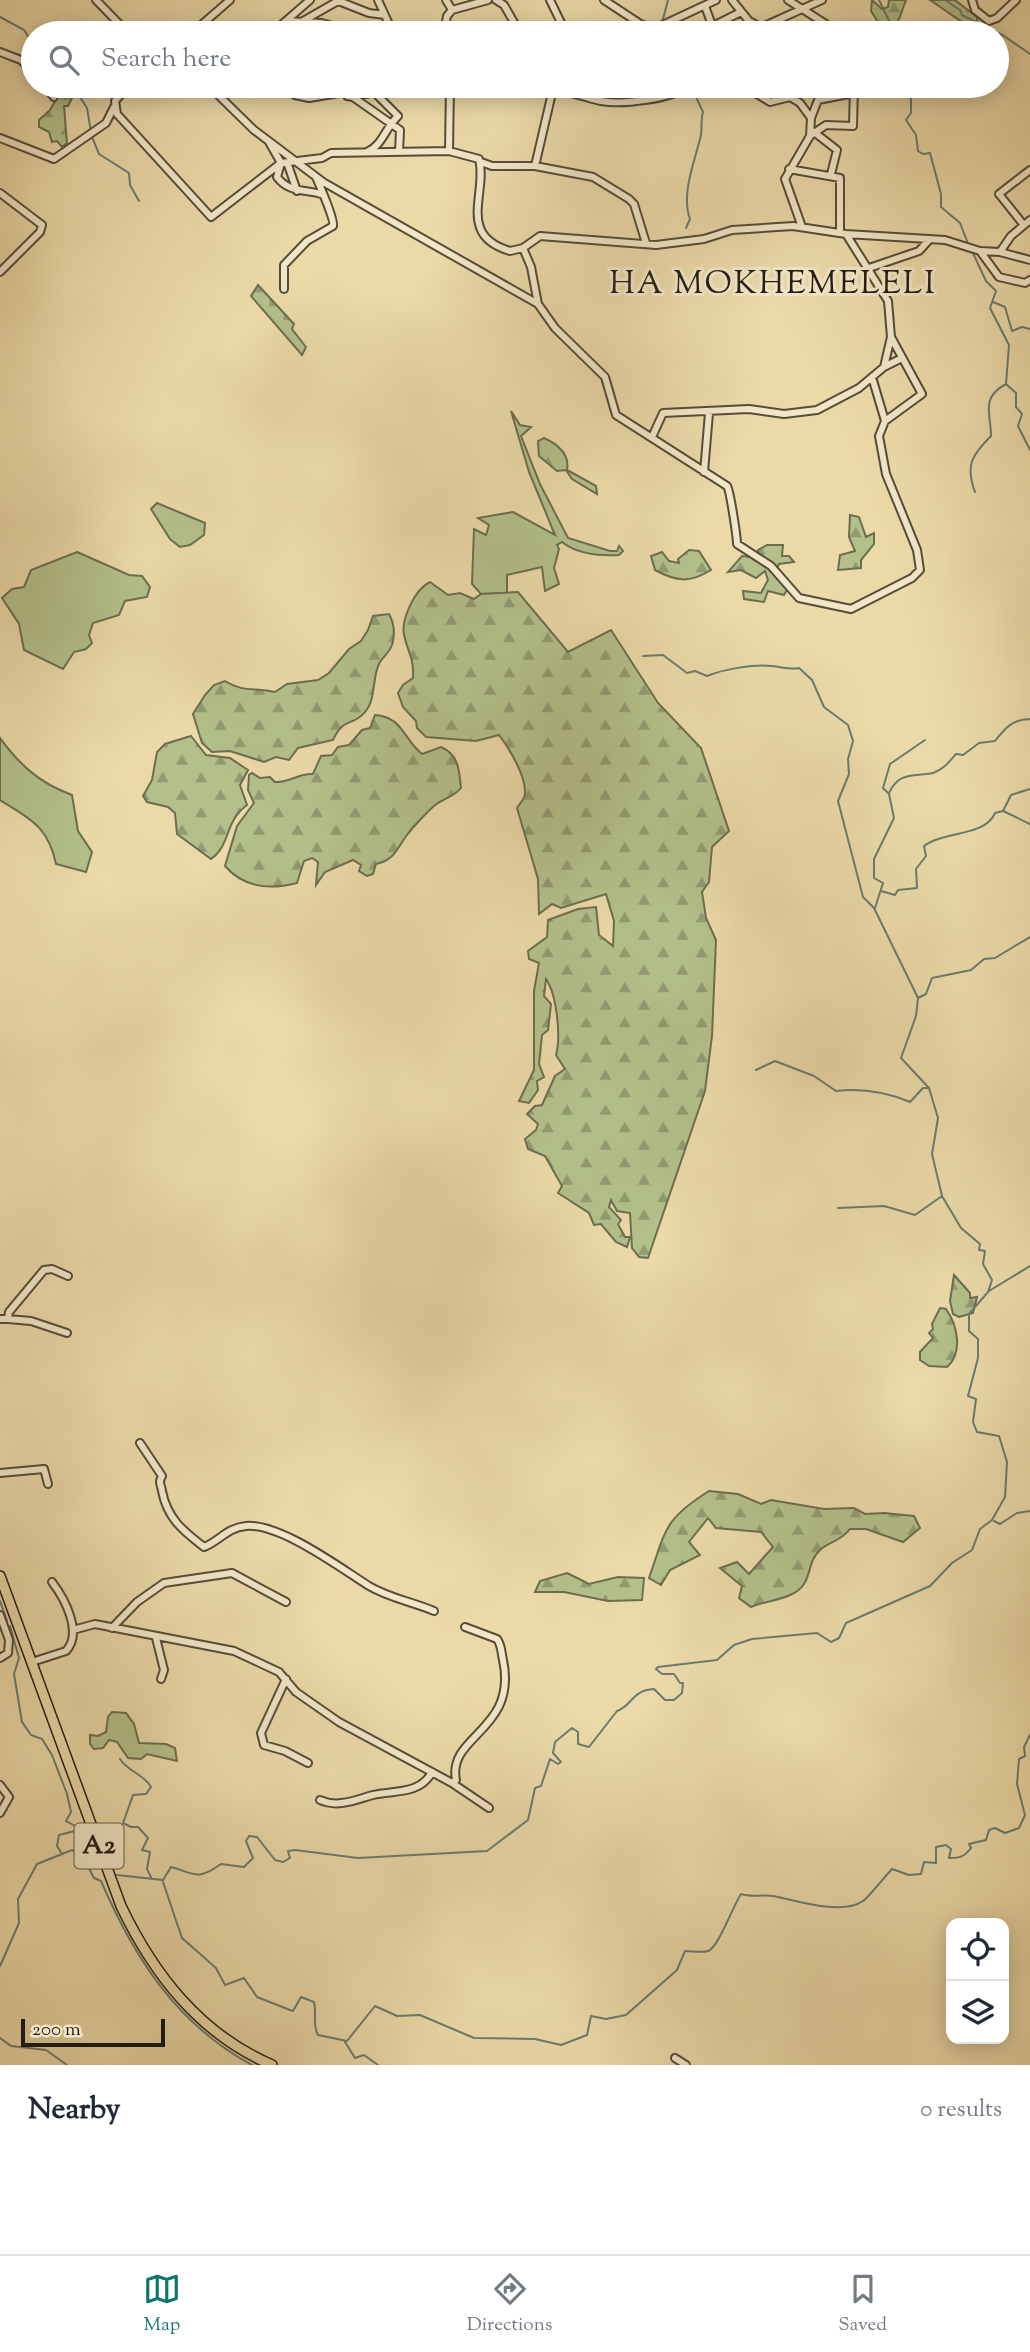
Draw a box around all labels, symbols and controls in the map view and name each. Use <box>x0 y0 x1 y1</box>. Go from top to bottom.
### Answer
search box <box>21 21 1009 98</box>
icon: search <box>45 41 83 79</box>
text: Search here <box>101 41 231 78</box>
district label: HA MOKHEMELELI <box>609 262 937 308</box>
road number: A2 <box>74 1824 124 1868</box>
map controls <box>946 1918 1009 2044</box>
button: locate <box>946 1918 1009 1981</box>
button: layers <box>946 1981 1009 2044</box>
scale bar <box>21 2016 164 2048</box>
text: 200 m <box>32 2017 81 2044</box>
text: Nearby <box>28 2089 120 2132</box>
text: 0 results <box>920 2094 1002 2127</box>
tab: Map <box>143 2270 181 2339</box>
tab: Directions <box>467 2270 552 2339</box>
tab: Saved <box>838 2270 887 2339</box>

